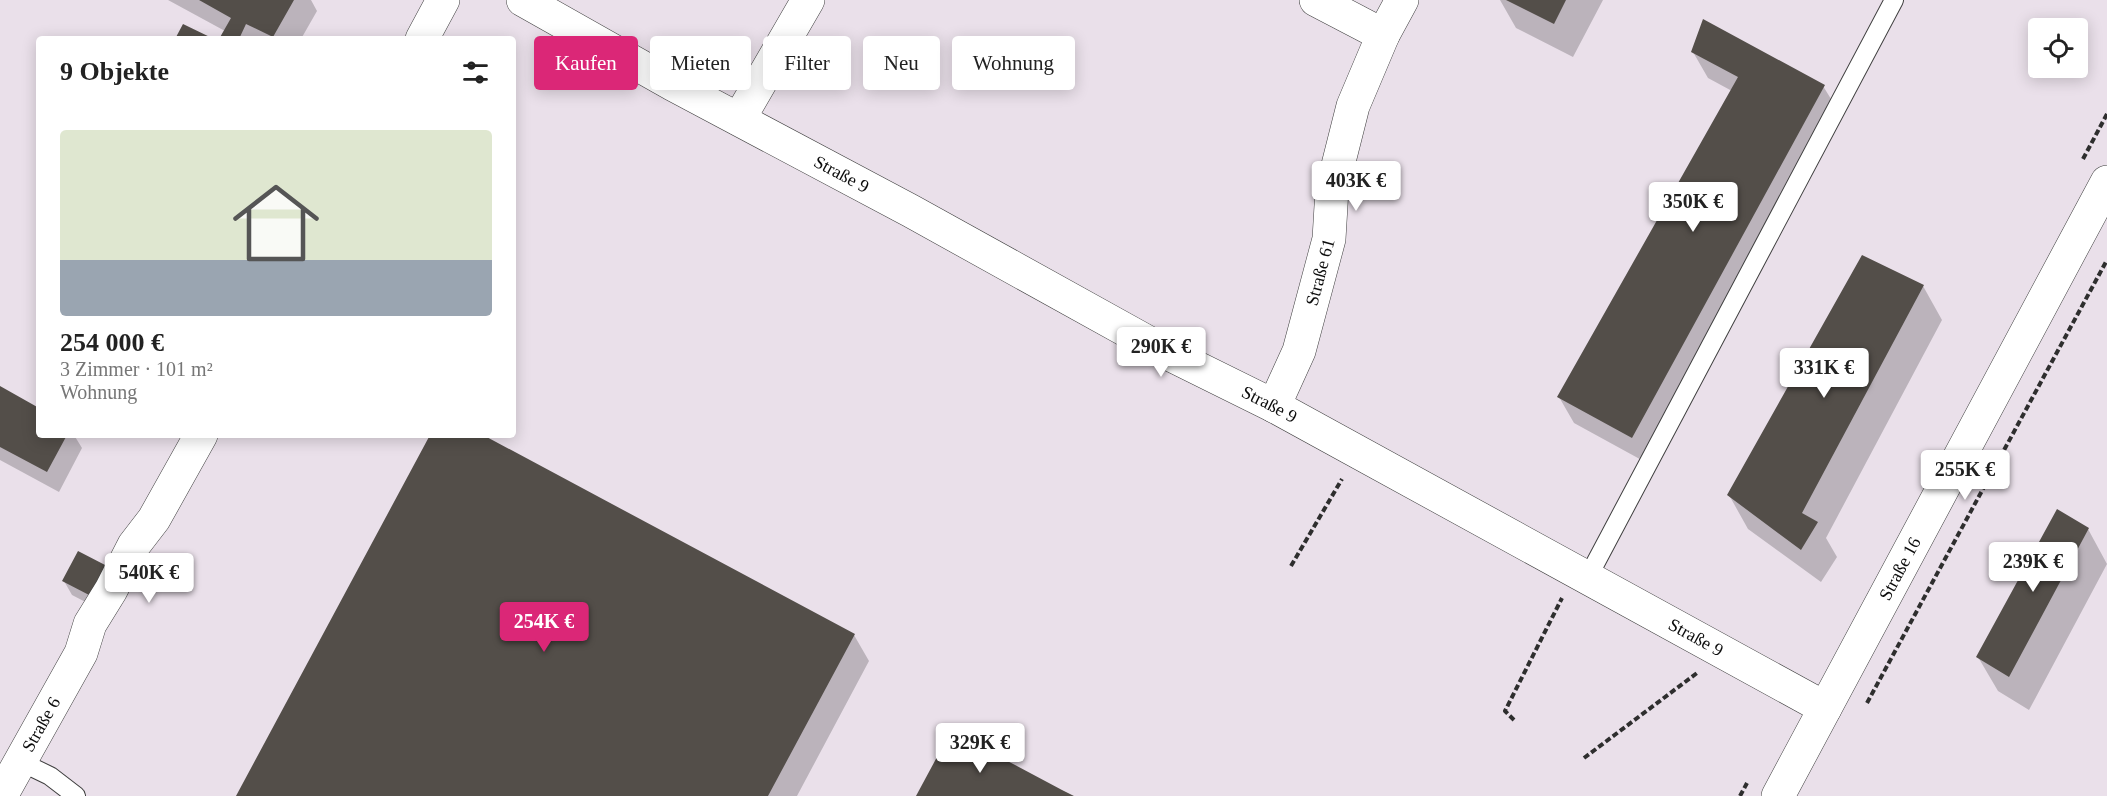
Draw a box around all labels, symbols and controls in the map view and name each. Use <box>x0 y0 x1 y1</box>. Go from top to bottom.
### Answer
map controls <box>2028 18 2088 78</box>
button: locate <box>2028 18 2088 78</box>
chip: Kaufen <box>534 36 638 90</box>
chip: Mieten <box>650 36 751 90</box>
chip: Filter <box>763 36 851 90</box>
chip: Neu <box>863 36 940 90</box>
chip: Wohnung <box>952 36 1075 90</box>
icon: filters <box>459 56 492 89</box>
text: 9 Objekte <box>60 57 169 86</box>
street label: Straße 9 <box>811 151 872 197</box>
pin: 403K € <box>1307 161 1405 212</box>
icon: home <box>222 169 330 277</box>
text: 403K € <box>1326 169 1386 191</box>
pin: 350K € <box>1644 182 1742 233</box>
text: 350K € <box>1663 190 1723 212</box>
street label: Straße 61 <box>1302 237 1339 308</box>
pin: 290K € <box>1112 327 1210 378</box>
text: 254 000 € <box>60 328 164 357</box>
text: 290K € <box>1131 335 1191 357</box>
pin: 331K € <box>1775 348 1873 399</box>
text: 331K € <box>1794 356 1854 378</box>
text: 3 Zimmer · 101 m² <box>60 358 213 380</box>
text: Wohnung <box>60 381 137 403</box>
street label: Straße 9 <box>1239 382 1301 427</box>
pin: 255K € <box>1916 450 2014 501</box>
text: 255K € <box>1935 458 1995 480</box>
street label: Straße 16 <box>1875 534 1925 604</box>
pin: 239K € <box>1984 542 2082 593</box>
text: 239K € <box>2003 550 2063 572</box>
pin: 540K € <box>100 553 198 604</box>
text: 540K € <box>119 561 179 583</box>
pin: 254K € <box>495 602 593 653</box>
text: 254K € <box>514 610 574 632</box>
street label: Straße 9 <box>1665 614 1727 660</box>
street label: Straße 6 <box>18 694 64 755</box>
pin: 329K € <box>931 723 1029 774</box>
text: 329K € <box>950 731 1010 753</box>

